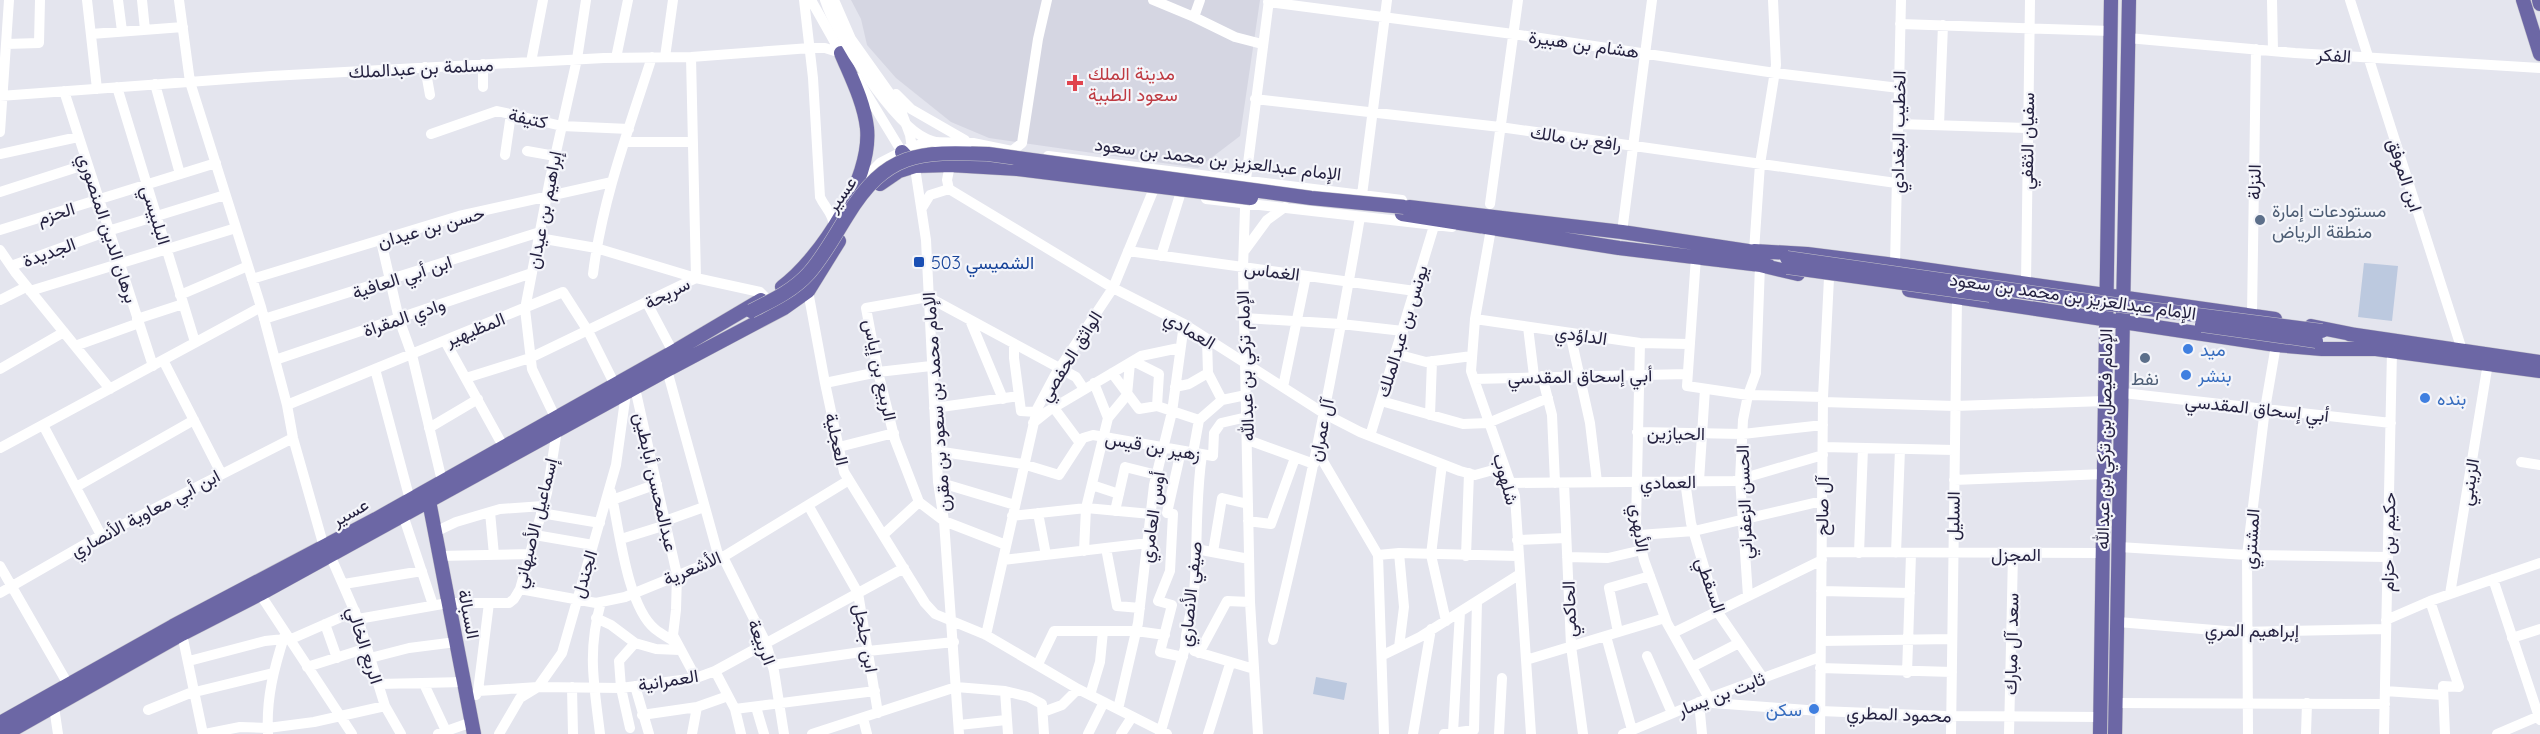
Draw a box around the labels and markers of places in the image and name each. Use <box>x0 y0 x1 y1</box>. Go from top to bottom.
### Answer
place label: مدينة الملك سعود الطبية <box>1088 62 1178 106</box>
marker: مدينة الملك سعود الطبية <box>1066 74 1084 92</box>
place label: مستودعات إمارة منطقة الرياض <box>2272 199 2386 243</box>
marker: مستودعات إمارة منطقة الرياض <box>2253 213 2267 227</box>
place label: الشميسي 503 <box>931 251 1034 278</box>
marker: الشميسي 503 <box>912 255 926 269</box>
place label: ميد <box>2200 338 2226 361</box>
marker: ميد <box>2181 342 2195 356</box>
marker: نفط <box>2138 351 2152 365</box>
place label: بنشر <box>2197 364 2232 387</box>
place label: نفط <box>2131 367 2159 390</box>
marker: بنشر <box>2179 368 2193 382</box>
place label: بنده <box>2437 387 2466 410</box>
marker: بنده <box>2418 391 2432 405</box>
place label: سكن <box>1766 698 1802 721</box>
marker: سكن <box>1807 702 1821 716</box>

